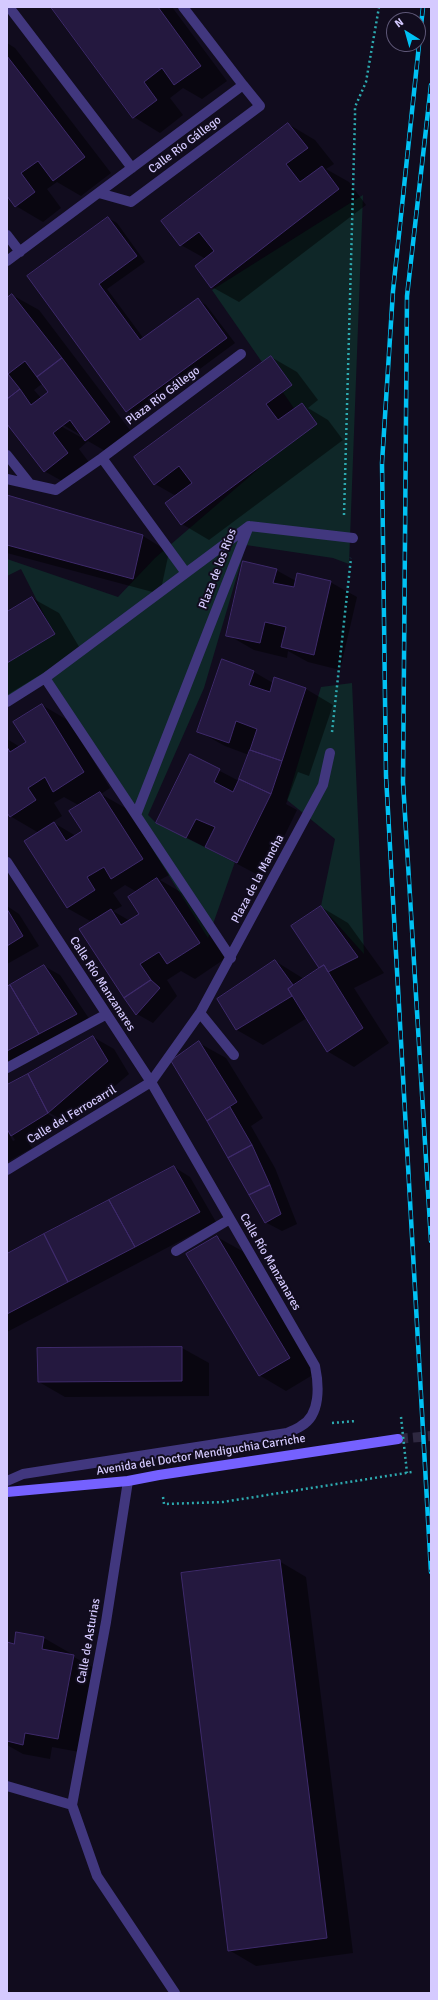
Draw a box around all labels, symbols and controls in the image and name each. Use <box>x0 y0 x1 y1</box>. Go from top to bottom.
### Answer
north arrow <box>386 12 426 52</box>
text: N <box>392 15 406 30</box>
street label: Calle Río Gállego <box>146 113 224 177</box>
street label: Plaza Río Gállego <box>123 363 203 429</box>
street label: Plaza de los Ríos <box>196 527 240 611</box>
street label: Plaza de la Mancha <box>229 832 287 926</box>
street label: Calle Río Manzanares <box>66 934 138 1034</box>
street label: Calle del Ferrocarril <box>25 1083 119 1147</box>
street label: Calle Río Manzanares <box>236 1211 304 1313</box>
street label: Avenida del Doctor Mendiguchia Carriche <box>95 1431 307 1479</box>
street label: Calle de Asturias <box>74 1597 104 1685</box>

